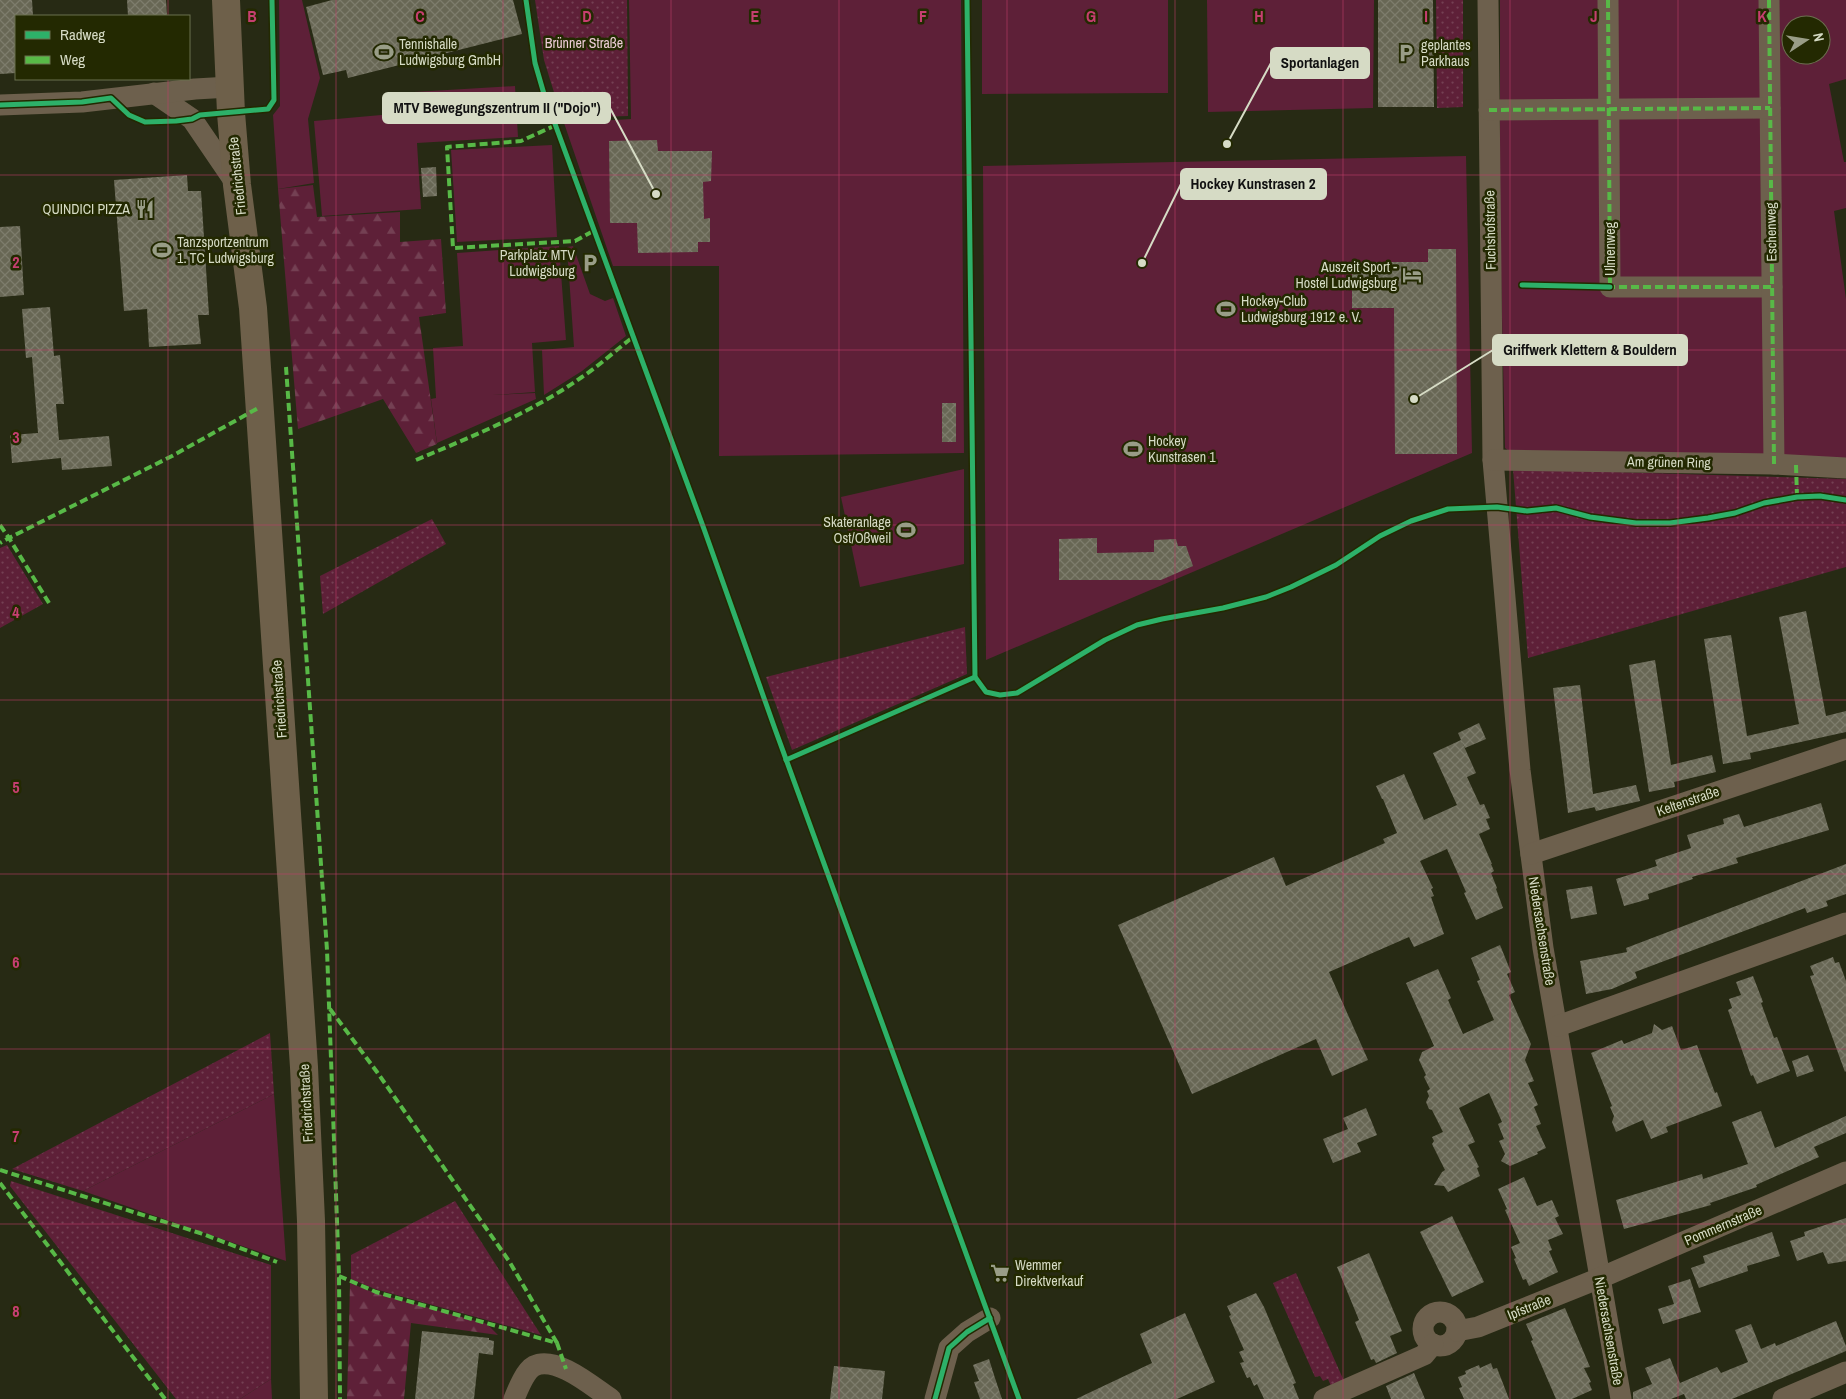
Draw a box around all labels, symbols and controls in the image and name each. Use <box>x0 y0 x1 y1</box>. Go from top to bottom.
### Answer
text: B <box>247 5 257 27</box>
text: C <box>415 5 425 27</box>
text: D <box>582 5 592 27</box>
text: E <box>751 5 760 27</box>
text: F <box>919 5 927 27</box>
text: G <box>1086 5 1096 27</box>
text: H <box>1254 5 1264 27</box>
text: I <box>1424 5 1428 27</box>
text: J <box>1590 5 1598 27</box>
text: K <box>1757 5 1767 27</box>
legend <box>15 15 190 80</box>
north arrow <box>1781 15 1831 65</box>
text: Radweg <box>60 24 105 45</box>
text: N <box>1809 31 1828 43</box>
park label: Brünner Straße <box>545 34 623 52</box>
place label: Tennishalle Ludwigsburg GmbH <box>399 35 501 69</box>
place label: geplantes Parkhaus <box>1421 36 1471 70</box>
sports icon: Tennishalle Ludwigsburg GmbH <box>373 41 395 63</box>
parking icon: geplantes Parkhaus <box>1395 42 1417 64</box>
callout: Sportanlagen <box>1271 48 1369 78</box>
text: Weg <box>60 49 85 70</box>
text: Sportanlagen <box>1281 52 1359 73</box>
callout: MTV Bewegungszentrum II ("Dojo") <box>383 93 610 123</box>
text: MTV Bewegungszentrum II ("Dojo") <box>393 97 601 118</box>
street label: Friedrichstraße <box>224 136 250 216</box>
callout: Hockey Kunstrasen 2 <box>1181 169 1326 199</box>
text: Hockey Kunstrasen 2 <box>1190 173 1316 194</box>
street label: Fuchshofstraße <box>1480 190 1500 270</box>
restaurant icon: QUINDICI PIZZA <box>134 198 156 220</box>
place label: QUINDICI PIZZA <box>43 200 130 218</box>
street label: Eschenweg <box>1761 202 1781 262</box>
street label: Ulmenweg <box>1601 221 1619 276</box>
place label: Tanzsportzentrum 1. TC Ludwigsburg <box>177 233 274 267</box>
sports icon: Tanzsportzentrum 1. TC Ludwigsburg <box>151 239 173 261</box>
place label: Parkplatz MTV Ludwigsburg <box>500 246 576 280</box>
text: 2 <box>12 251 20 273</box>
parking icon: Parkplatz MTV Ludwigsburg <box>579 252 601 274</box>
place label: Auszeit Sport - Hostel Ludwigsburg <box>1296 258 1398 292</box>
hotel icon: Auszeit Sport - Hostel Ludwigsburg <box>1401 264 1423 286</box>
place label: Hockey-Club Ludwigsburg 1912 e. V. <box>1241 292 1361 326</box>
sports icon: Hockey-Club Ludwigsburg 1912 e. V. <box>1215 298 1237 320</box>
callout: Griffwerk Klettern & Bouldern <box>1493 335 1687 365</box>
text: Griffwerk Klettern & Bouldern <box>1503 339 1677 360</box>
text: 3 <box>12 426 20 448</box>
place label: Hockey Kunstrasen 1 <box>1148 432 1216 466</box>
sports icon: Hockey Kunstrasen 1 <box>1122 438 1144 460</box>
street label: Am grünen Ring <box>1626 452 1712 472</box>
place label: Skateranlage Ost/Oßweil <box>823 513 891 547</box>
sports icon: Skateranlage Ost/Oßweil <box>895 519 917 541</box>
text: 4 <box>12 601 20 623</box>
street label: Friedrichstraße <box>267 659 291 739</box>
text: 5 <box>12 776 20 798</box>
street label: Keltenstraße <box>1654 782 1722 820</box>
street label: Niedersachsenstraße <box>1525 875 1559 987</box>
text: 6 <box>12 951 20 973</box>
street label: Friedrichstraße <box>295 1063 317 1143</box>
text: 7 <box>12 1125 20 1147</box>
street label: Pommernstraße <box>1682 1201 1764 1249</box>
place label: Wemmer Direktverkauf <box>1015 1256 1084 1290</box>
supermarket icon: Wemmer Direktverkauf <box>989 1262 1011 1284</box>
street label: Niedersachsenstraße <box>1591 1275 1627 1387</box>
street label: Ipfstraße <box>1505 1290 1553 1324</box>
text: 8 <box>12 1300 20 1322</box>

